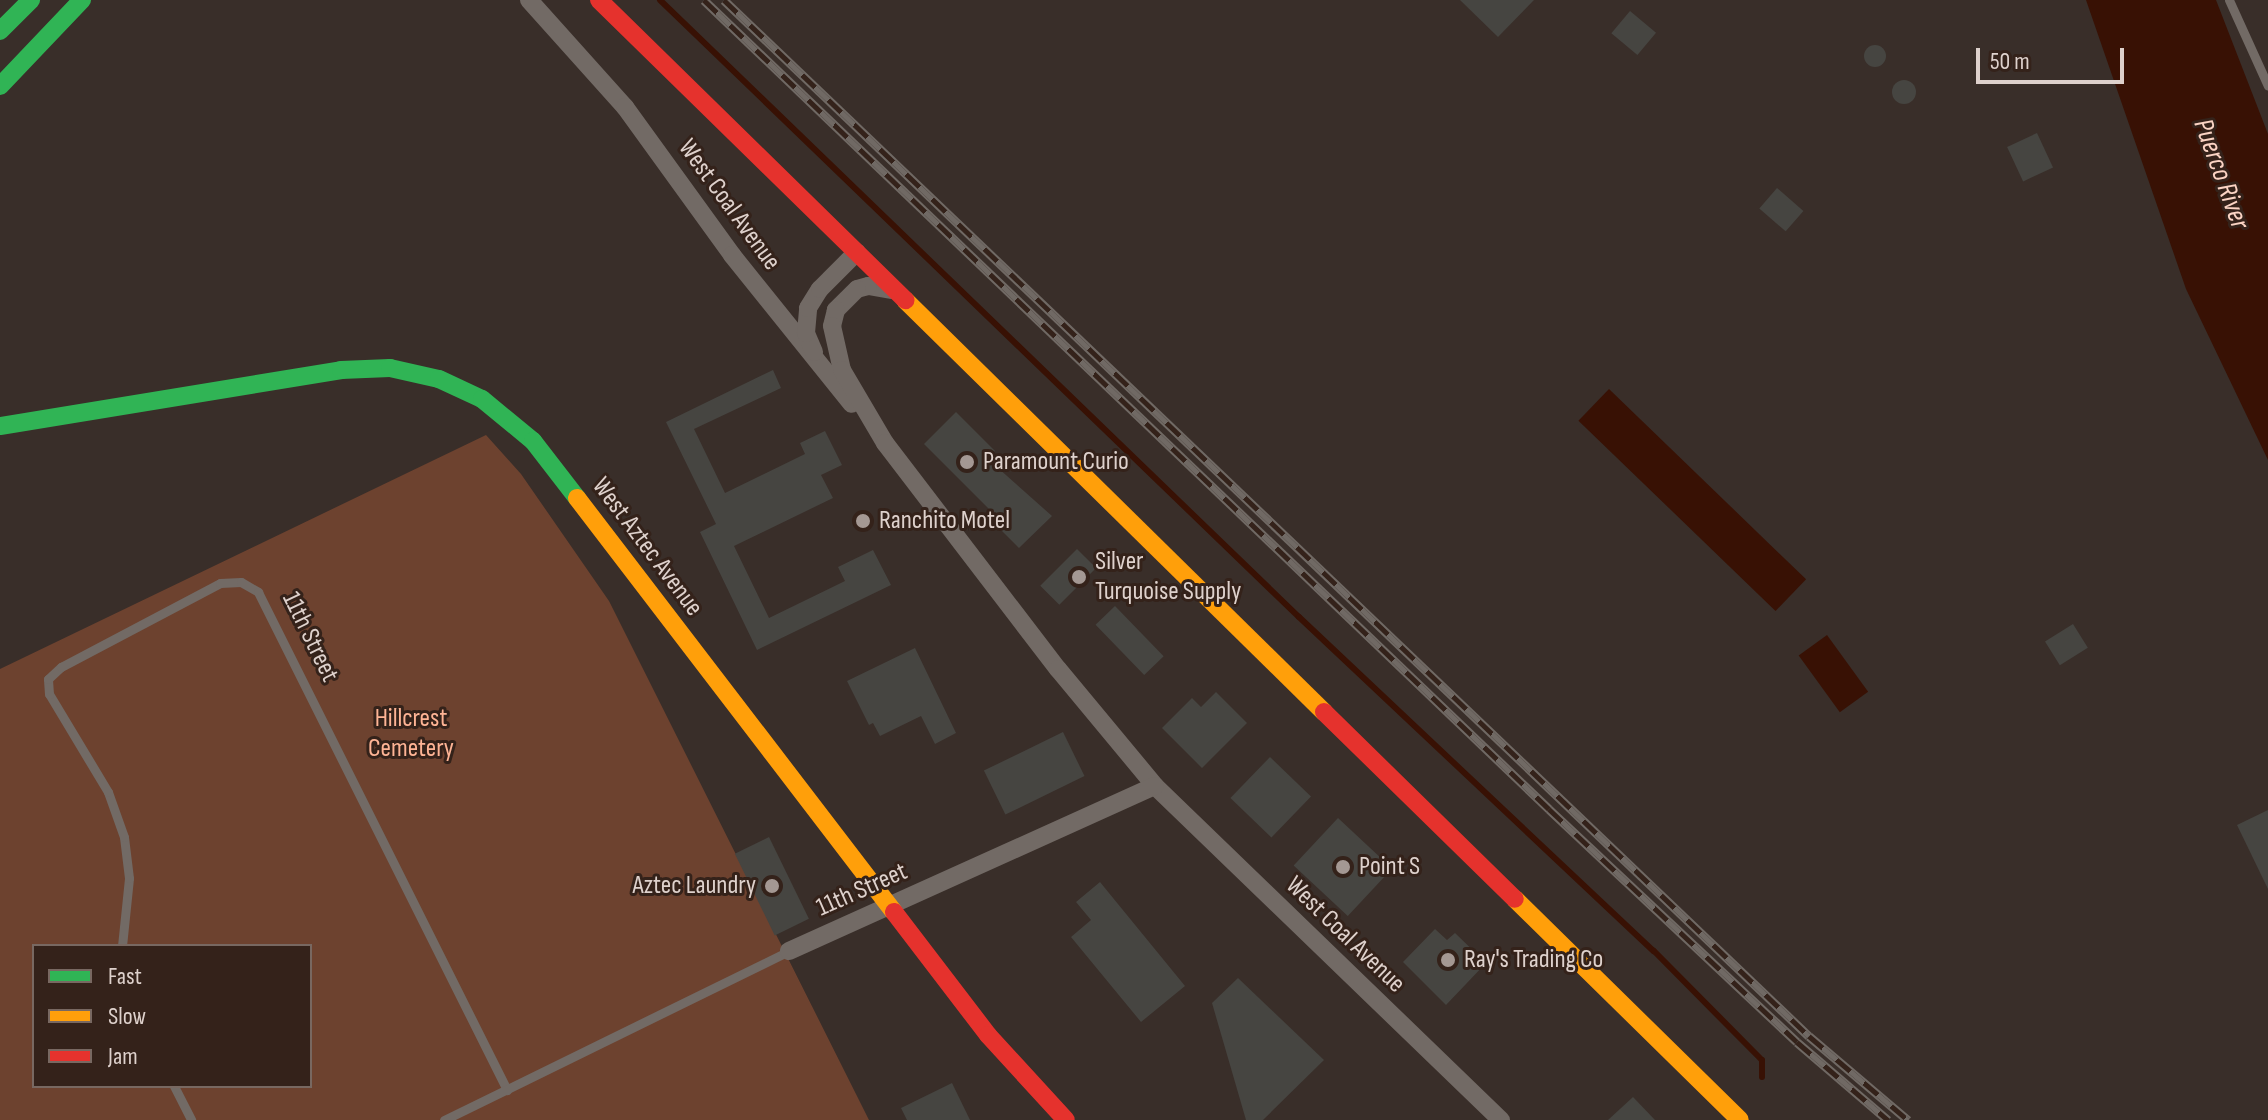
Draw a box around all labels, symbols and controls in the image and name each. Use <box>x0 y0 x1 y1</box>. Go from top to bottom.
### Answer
scale bar <box>1980 32 2128 82</box>
text: 50 m <box>1990 47 2030 76</box>
water label: Puerco River <box>2186 114 2256 234</box>
street label: West Coal Avenue <box>671 134 787 276</box>
place label: Paramount Curio <box>983 446 1129 478</box>
marker: Paramount Curio <box>958 453 976 471</box>
street label: West Aztec Avenue <box>585 472 709 622</box>
place label: Ranchito Motel <box>879 505 1010 537</box>
marker: Ranchito Motel <box>854 512 872 530</box>
place label: Silver Turquoise Supply <box>1095 546 1241 608</box>
marker: Silver Turquoise Supply <box>1070 568 1088 586</box>
street label: 11th Street <box>275 587 345 687</box>
park label: Hillcrest Cemetery <box>368 703 454 764</box>
place label: Point S <box>1359 851 1420 883</box>
street label: 11th Street <box>812 856 912 924</box>
marker: Point S <box>1334 858 1352 876</box>
place label: Aztec Laundry <box>632 870 756 902</box>
street label: West Coal Avenue <box>1279 870 1411 1000</box>
marker: Aztec Laundry <box>763 877 781 895</box>
legend <box>32 944 312 1088</box>
place label: Ray's Trading Co <box>1464 944 1603 976</box>
marker: Ray's Trading Co <box>1439 951 1457 969</box>
text: Fast <box>108 962 142 991</box>
text: Slow <box>108 1002 146 1031</box>
text: Jam <box>108 1042 138 1071</box>

